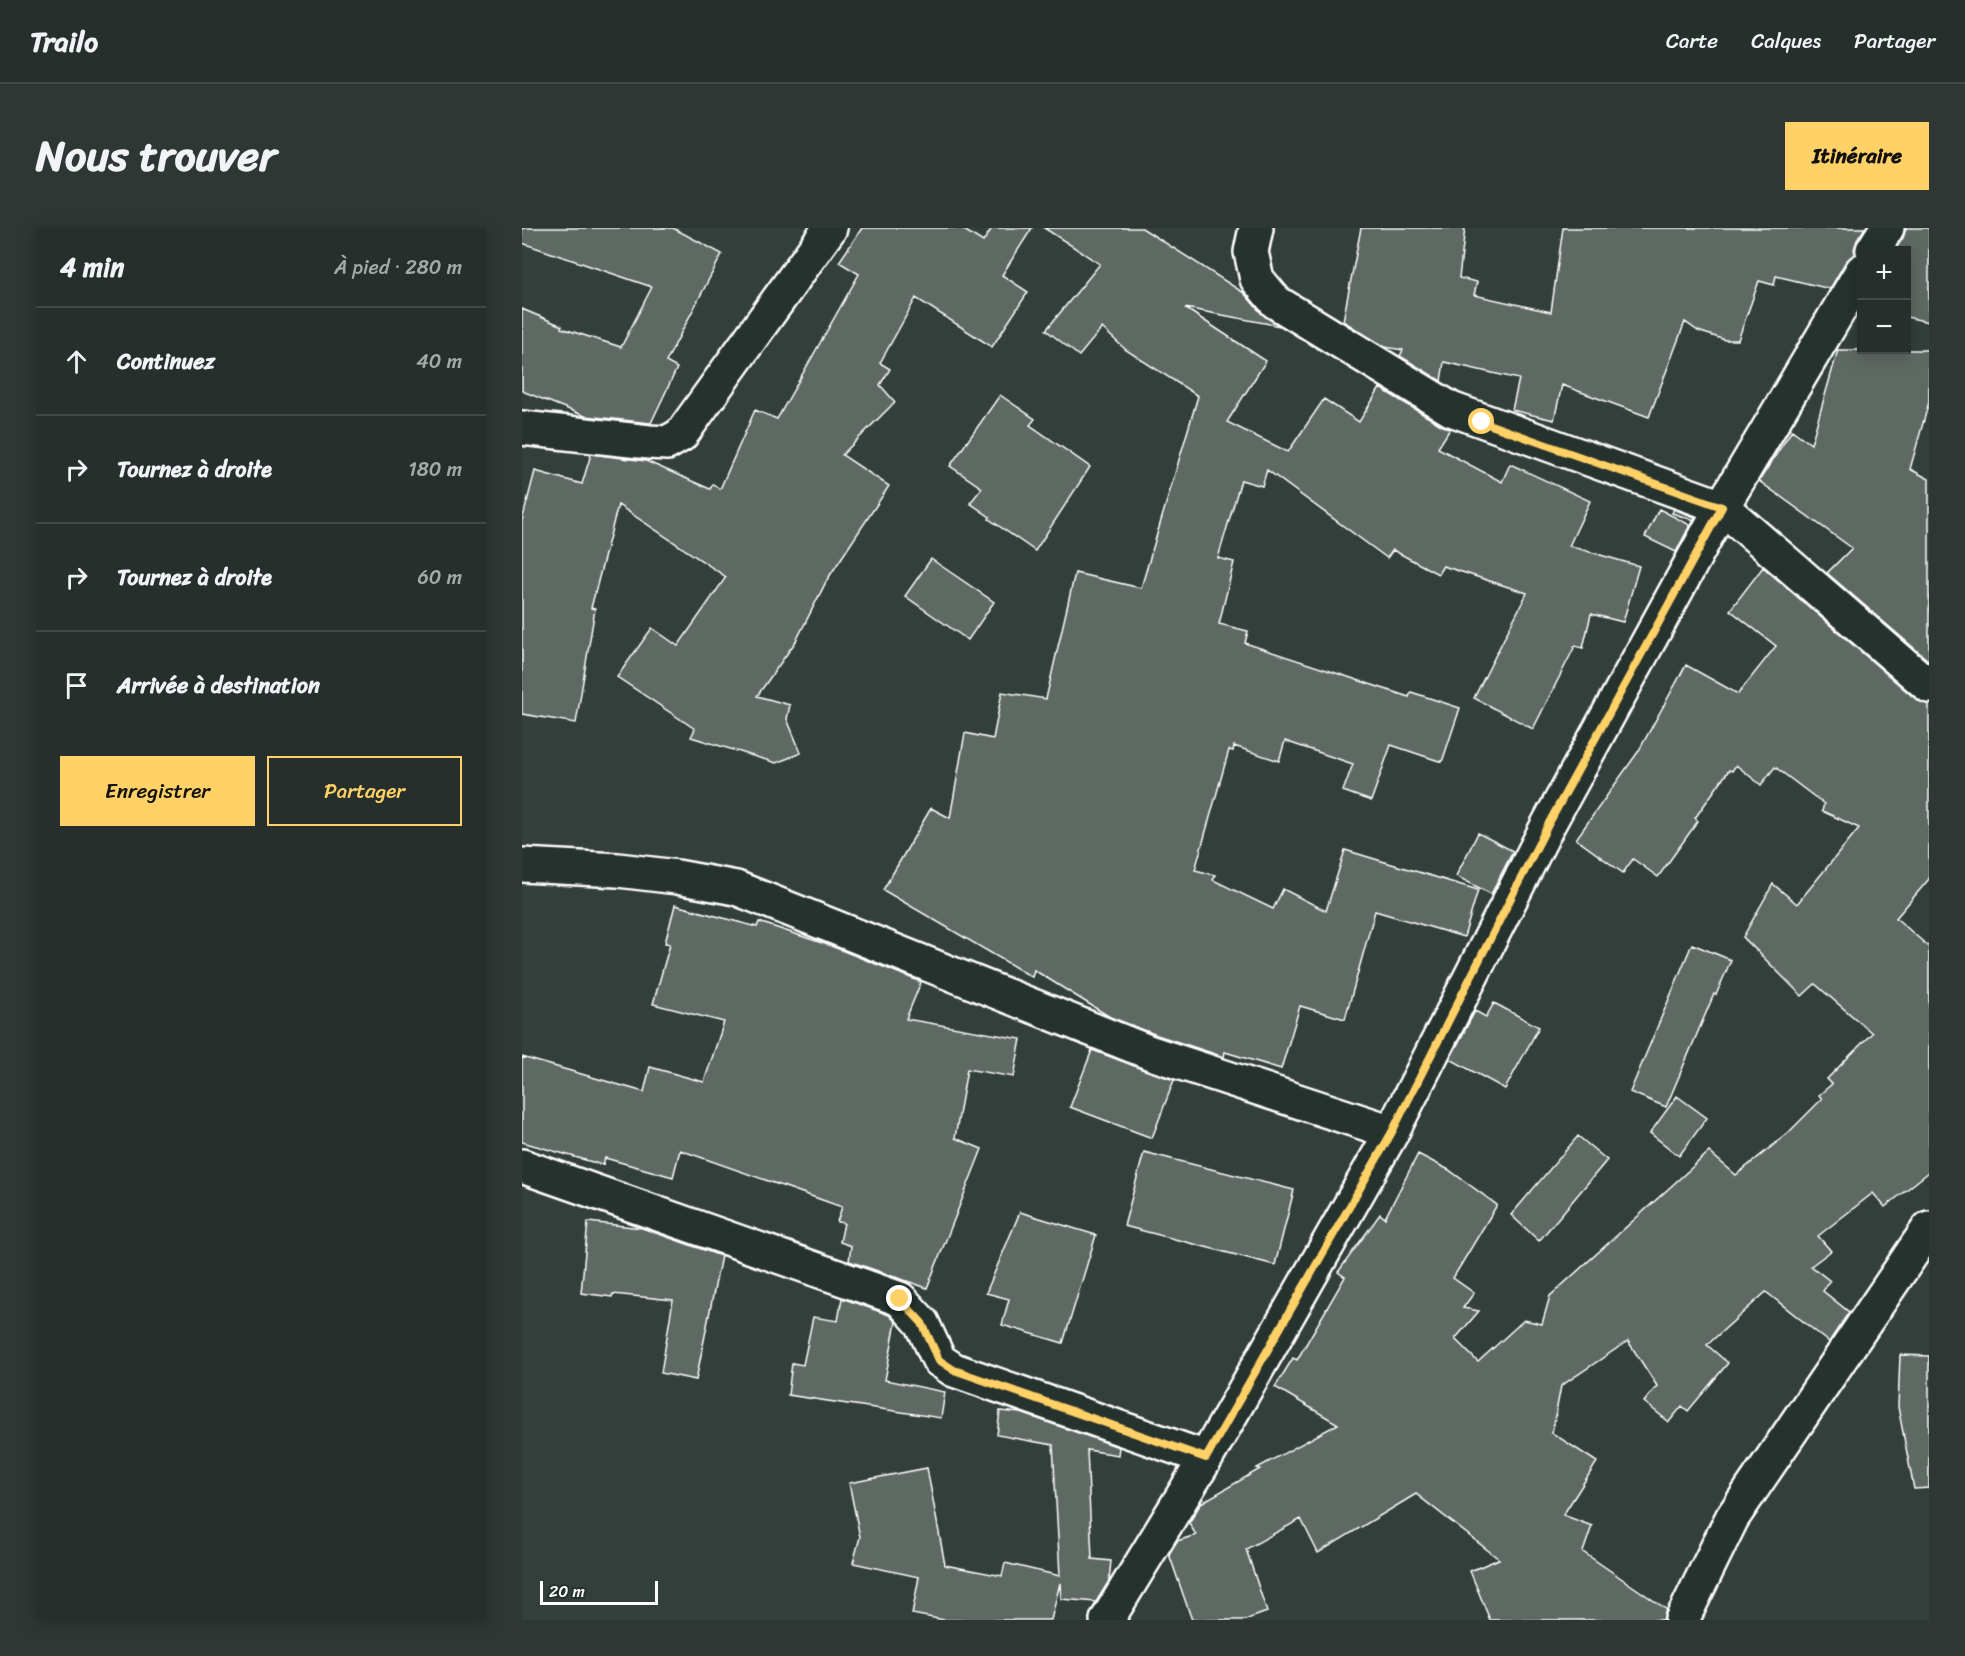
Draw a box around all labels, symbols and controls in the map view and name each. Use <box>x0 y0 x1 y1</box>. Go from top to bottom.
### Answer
text: Trailo <box>30 17 98 66</box>
text: Carte <box>1666 22 1718 60</box>
text: Calques <box>1751 22 1821 60</box>
text: Partager <box>1854 22 1935 60</box>
text: Nous trouver <box>36 119 276 193</box>
button: Itinéraire <box>1785 122 1929 190</box>
text: 4 min <box>60 244 124 290</box>
map controls <box>1857 246 1911 354</box>
button: + <box>1857 246 1911 300</box>
text: À pied · 280 m <box>334 250 462 285</box>
button: − <box>1857 300 1911 354</box>
text: Continuez <box>117 342 215 381</box>
text: 40 m <box>416 344 462 379</box>
icon: ahead <box>60 345 93 378</box>
route start <box>1468 408 1494 434</box>
text: Tournez à droite <box>117 450 272 489</box>
text: 180 m <box>408 452 462 487</box>
icon: right <box>60 453 93 486</box>
text: Tournez à droite <box>117 558 272 597</box>
text: 60 m <box>417 560 462 595</box>
icon: right <box>60 561 93 594</box>
text: Arrivée à destination <box>117 666 320 705</box>
icon: arrive <box>60 669 93 702</box>
button: Enregistrer <box>60 756 255 826</box>
button: Partager <box>267 756 462 826</box>
route end <box>886 1285 912 1311</box>
text: 20 m <box>549 1577 585 1606</box>
scale bar <box>540 1578 658 1606</box>

